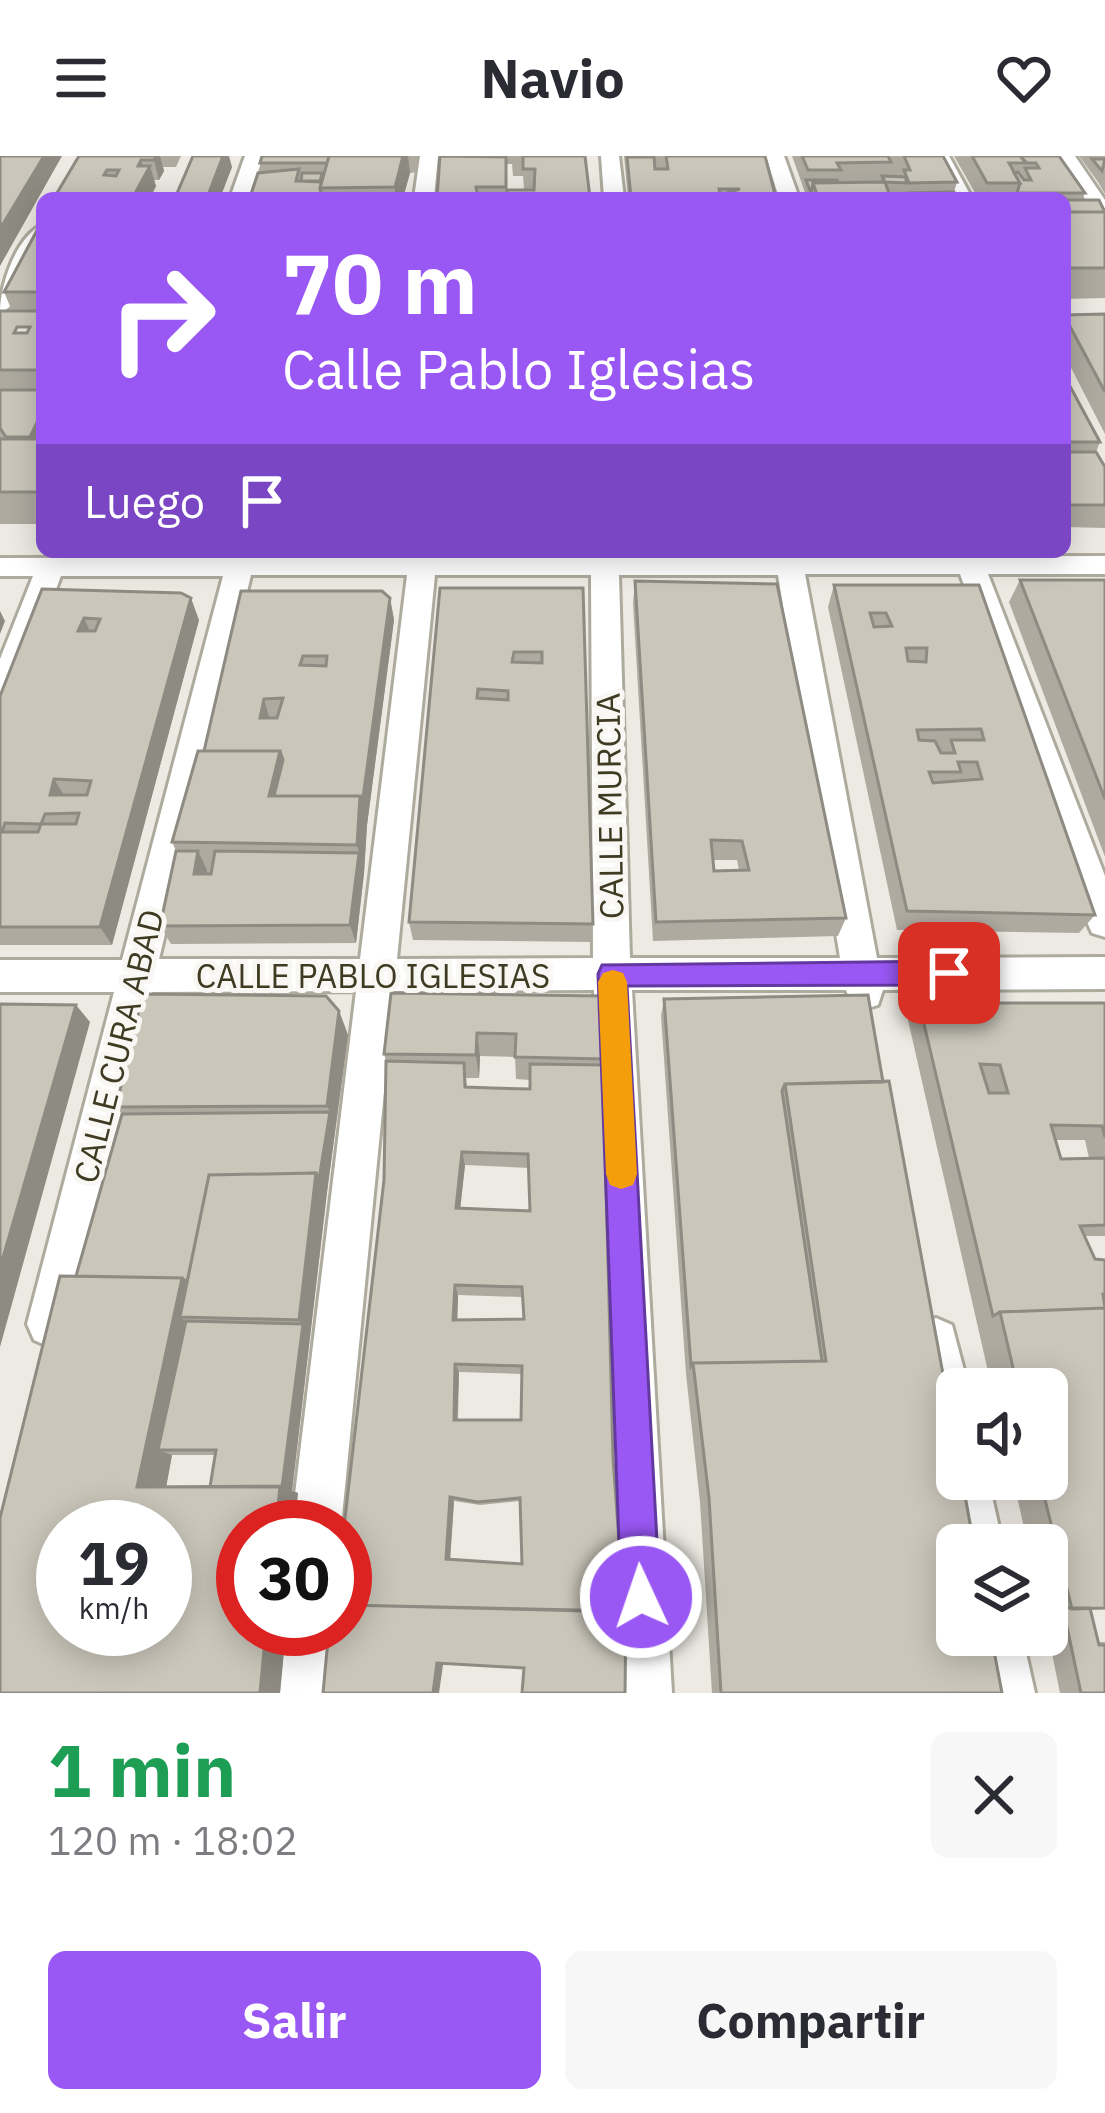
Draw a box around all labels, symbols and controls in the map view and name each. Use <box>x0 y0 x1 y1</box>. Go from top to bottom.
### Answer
text: Navio <box>480 43 625 113</box>
icon: menu <box>48 45 114 111</box>
icon: heart <box>991 45 1057 111</box>
text: 70 m <box>282 228 478 337</box>
icon: right <box>84 240 240 396</box>
text: Calle Pablo Iglesias <box>282 334 755 404</box>
icon: arrive <box>229 468 295 534</box>
text: Luego <box>84 472 205 530</box>
street label: CALLE MURCIA <box>586 692 632 920</box>
street label: CALLE CURA ABAD <box>63 905 173 1187</box>
pin <box>898 922 1000 1024</box>
icon: arrive <box>916 940 982 1006</box>
street label: CALLE PABLO IGLESIAS <box>196 954 550 997</box>
map controls <box>936 1368 1068 1656</box>
button: sound <box>936 1368 1068 1500</box>
speed limit sign: 30 <box>216 1500 372 1656</box>
text: 19 <box>78 1523 150 1602</box>
button: layers <box>936 1524 1068 1656</box>
position arrow <box>578 1534 704 1660</box>
text: km/h <box>79 1588 149 1627</box>
text: 1 min <box>48 1723 236 1817</box>
button: close <box>931 1732 1057 1858</box>
text: 120 m · 18:02 <box>48 1815 298 1866</box>
button: Salir <box>48 1951 541 2089</box>
button: Compartir <box>565 1951 1057 2089</box>

